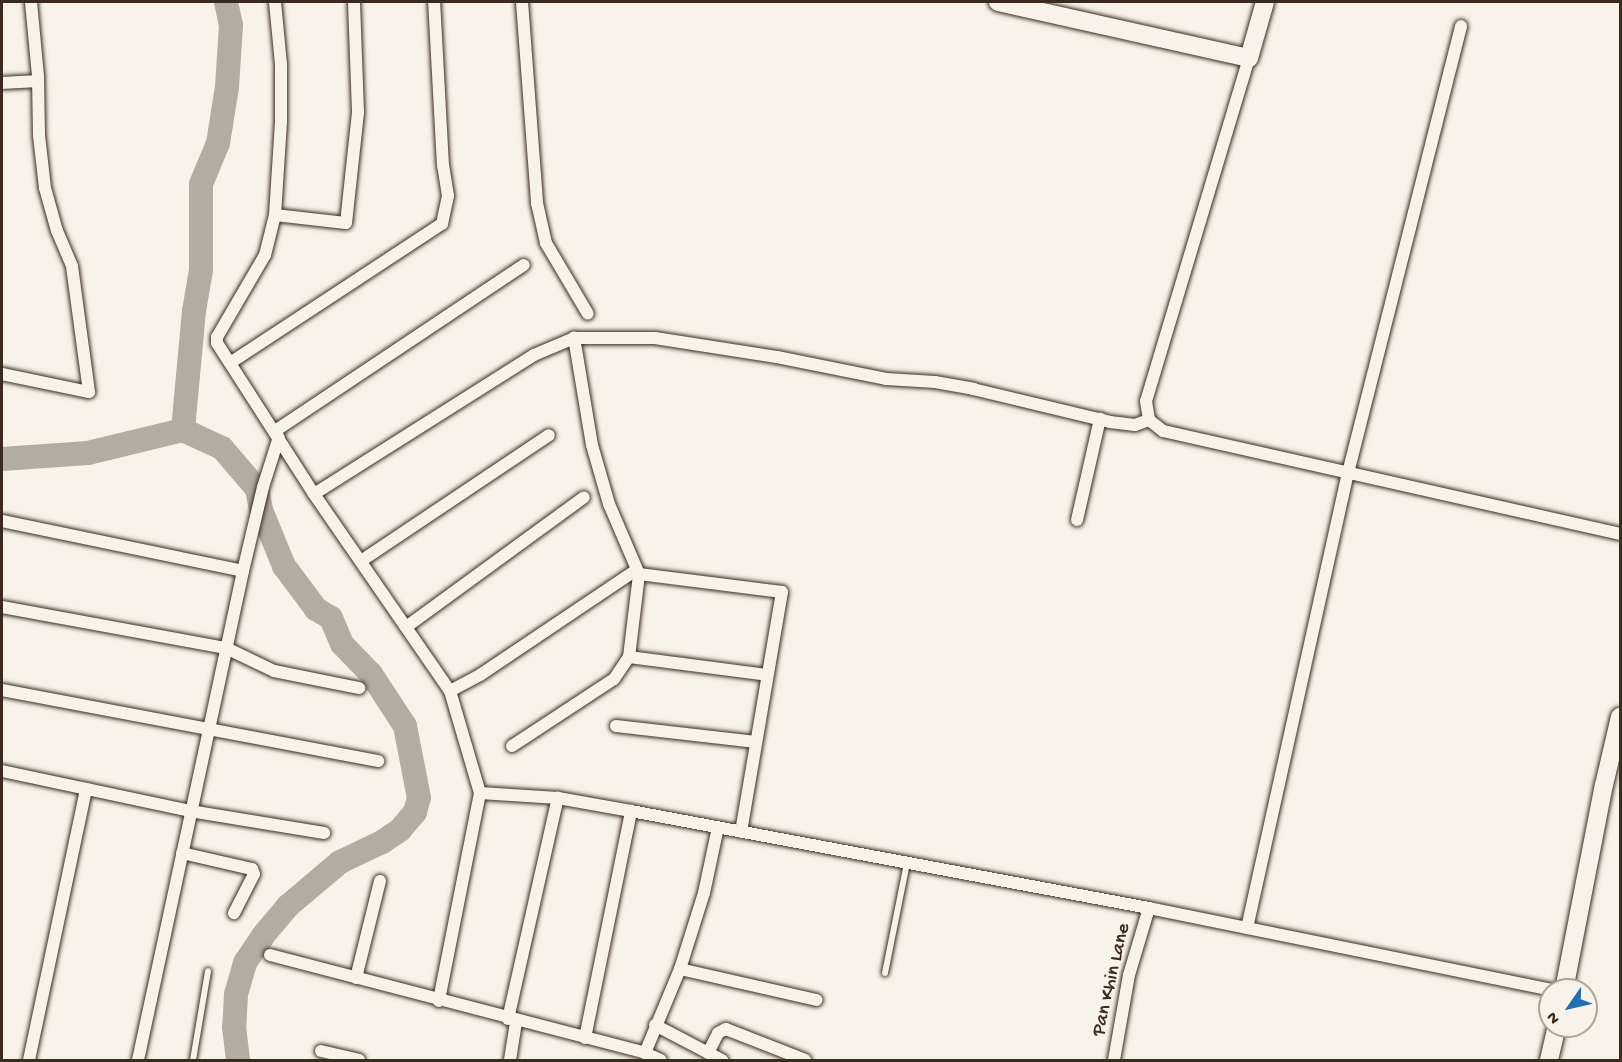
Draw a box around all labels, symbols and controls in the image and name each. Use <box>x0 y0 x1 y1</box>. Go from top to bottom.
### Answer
street label: Pan Khin Lane <box>1087 921 1137 1039</box>
north arrow <box>1538 978 1598 1038</box>
text: N <box>1544 1008 1565 1027</box>

